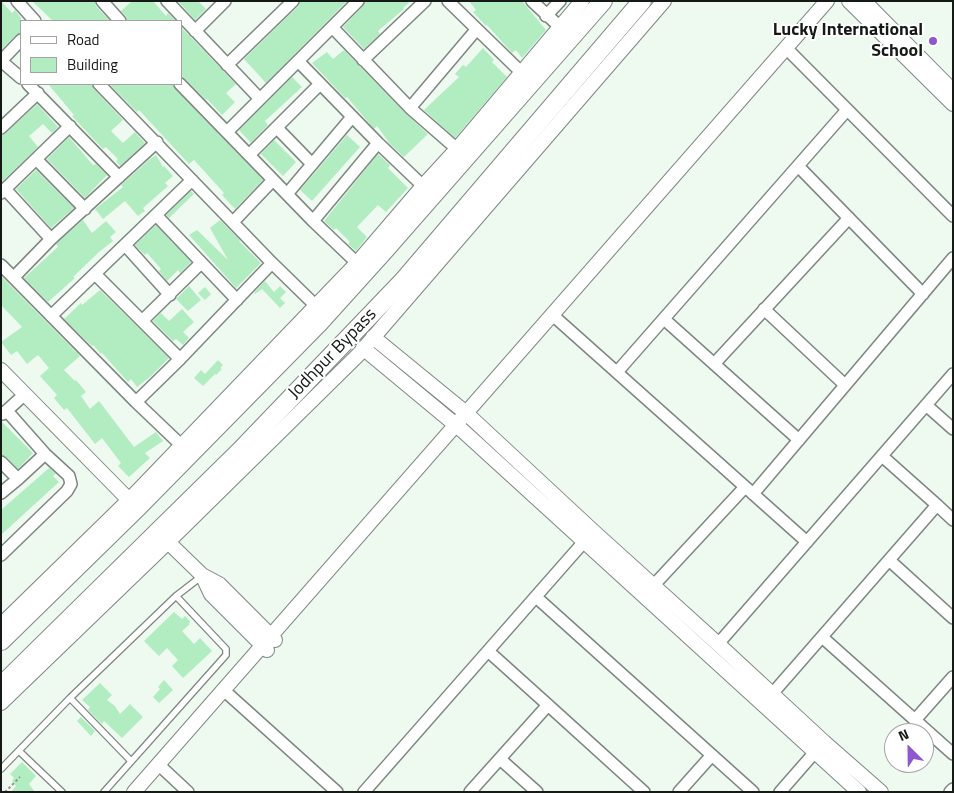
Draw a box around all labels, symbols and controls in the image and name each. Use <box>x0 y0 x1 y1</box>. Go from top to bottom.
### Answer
legend <box>20 20 182 85</box>
place label: Lucky International School <box>773 20 923 62</box>
text: Road <box>67 28 99 51</box>
marker: Lucky International School <box>927 35 939 47</box>
text: Building <box>67 53 118 76</box>
street label: Jodhpur Bypass <box>284 304 382 404</box>
north arrow <box>884 723 934 773</box>
text: N <box>895 723 912 746</box>

